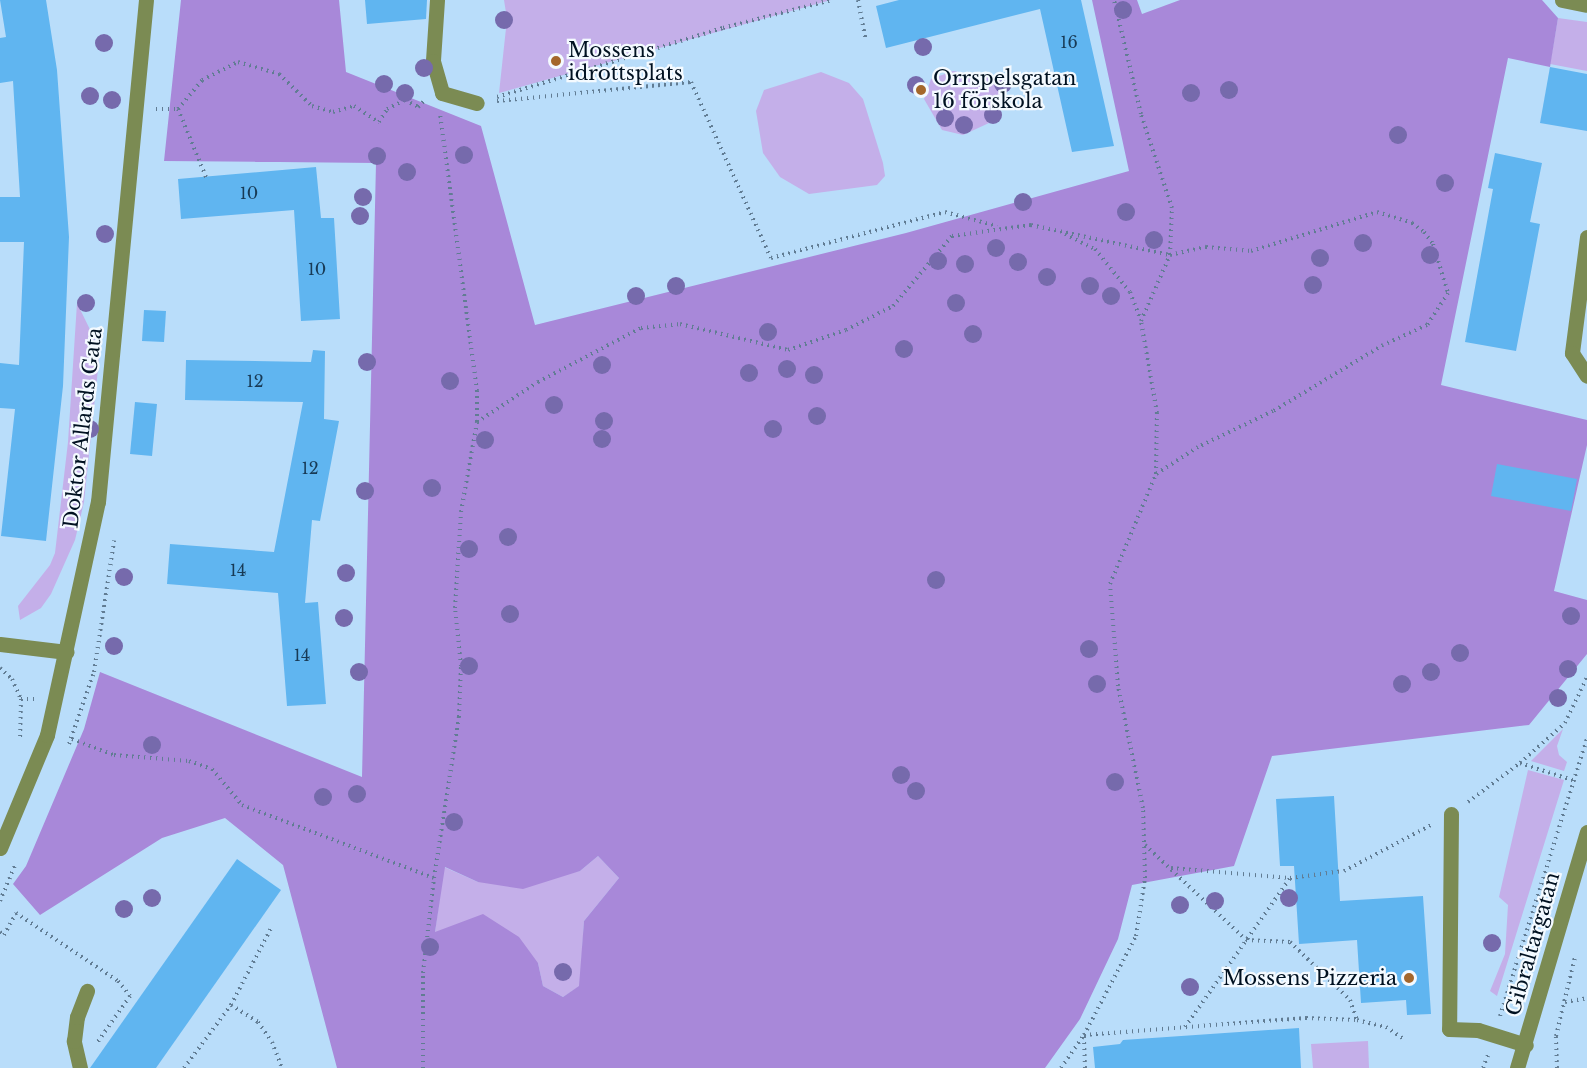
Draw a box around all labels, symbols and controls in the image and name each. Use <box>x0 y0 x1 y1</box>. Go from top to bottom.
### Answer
house number: 16 <box>1060 32 1078 52</box>
place label: Mossens idrottsplats <box>568 38 683 85</box>
marker: Mossens idrottsplats <box>549 54 563 68</box>
place label: Orrspelsgatan 16 förskola <box>933 66 1076 113</box>
marker: Orrspelsgatan 16 förskola <box>914 83 928 97</box>
house number: 10 <box>240 183 258 203</box>
house number: 10 <box>308 259 326 279</box>
street label: Doktor Allards Gata <box>59 326 107 530</box>
house number: 12 <box>247 371 263 391</box>
house number: 12 <box>302 458 318 478</box>
house number: 14 <box>230 560 246 580</box>
house number: 14 <box>294 645 310 665</box>
street label: Gibraltargatan <box>1501 870 1565 1018</box>
place label: Mossens Pizzeria <box>1223 966 1397 990</box>
marker: Mossens Pizzeria <box>1402 971 1416 985</box>

